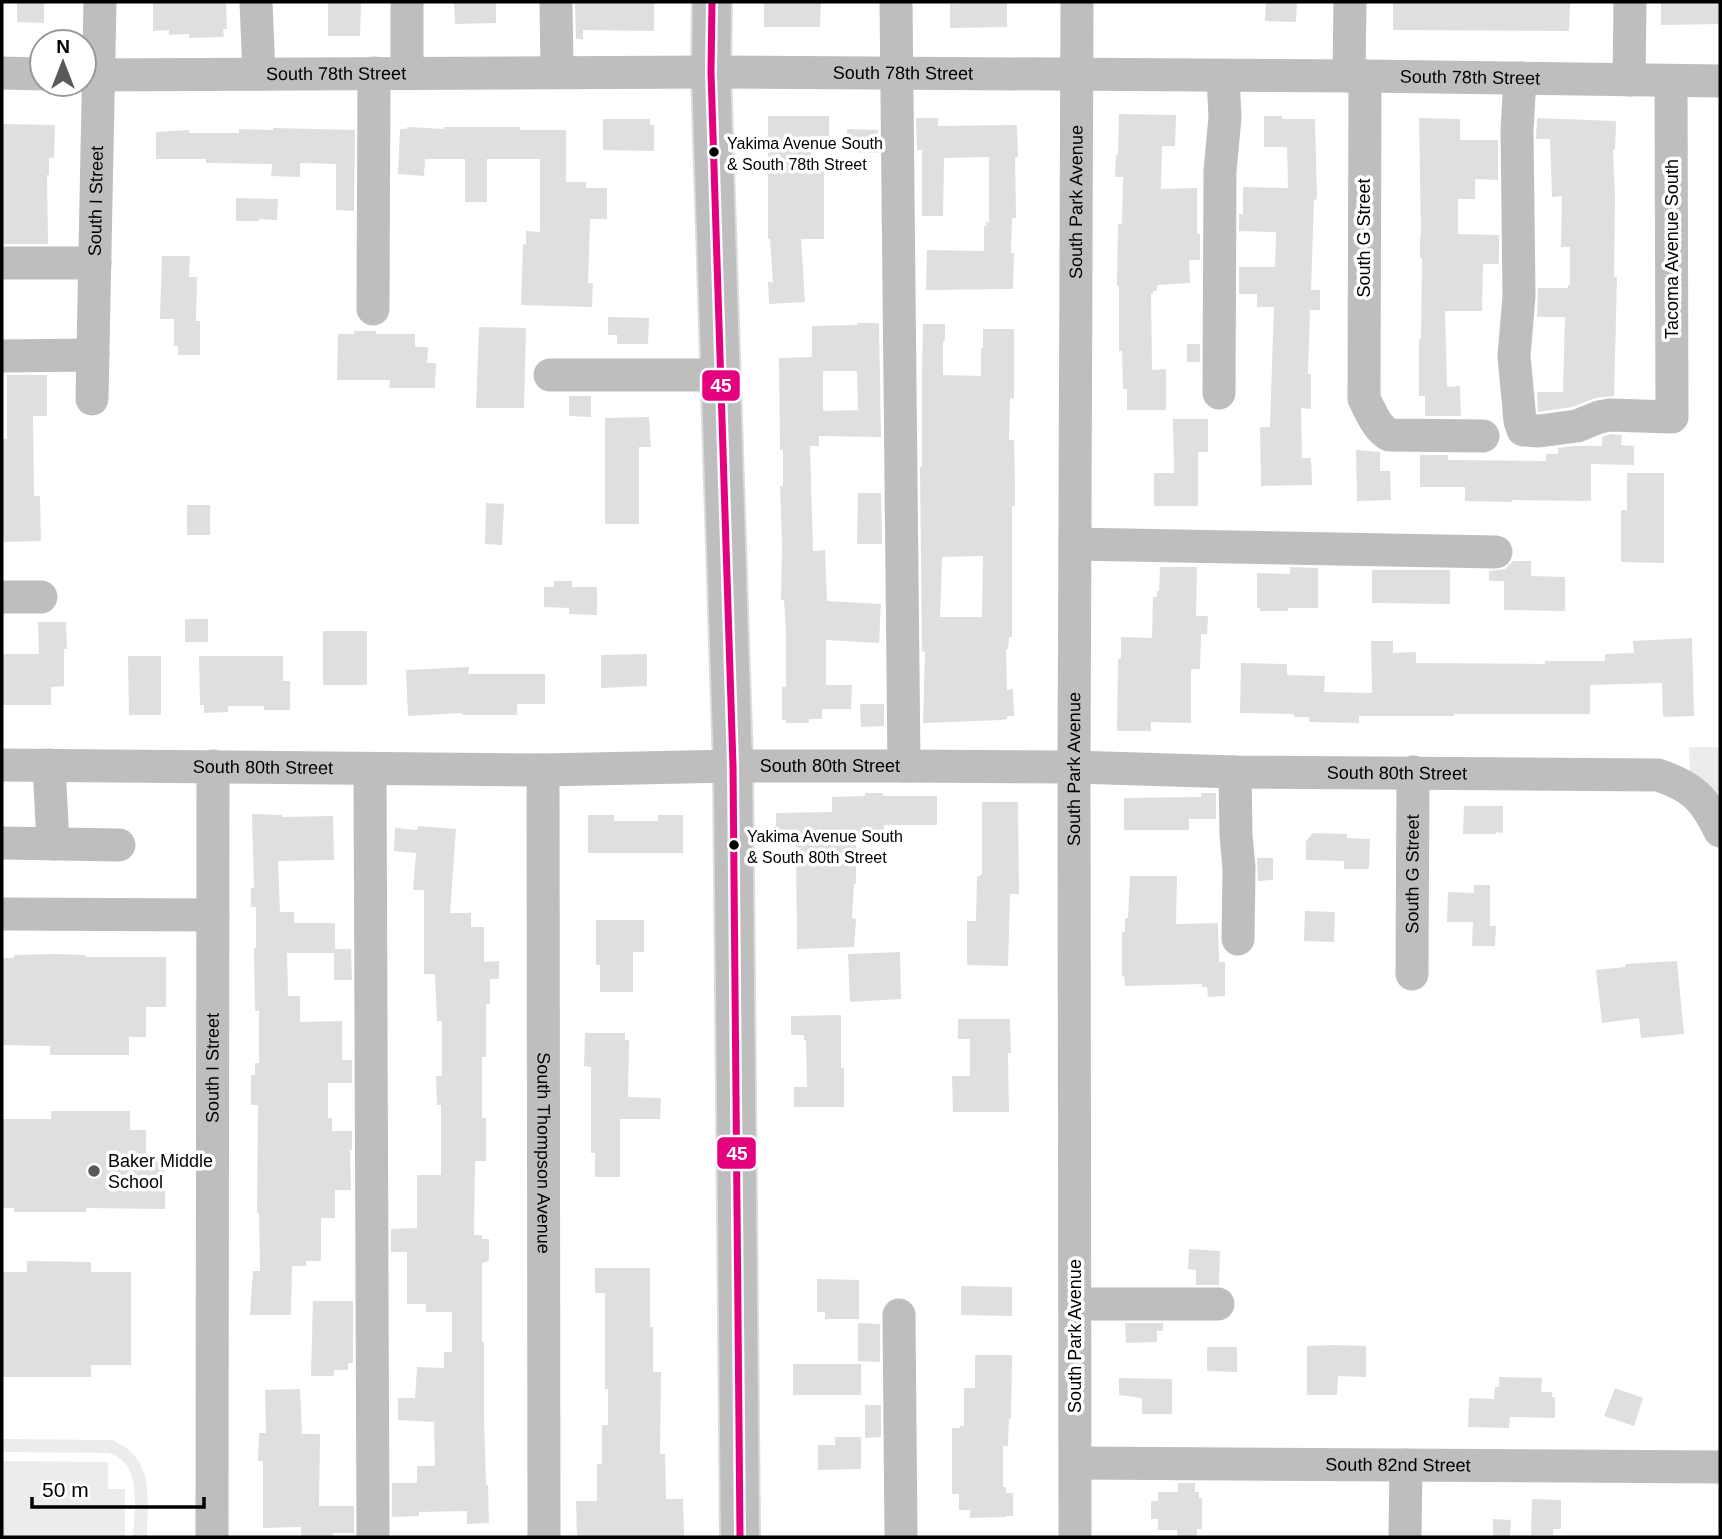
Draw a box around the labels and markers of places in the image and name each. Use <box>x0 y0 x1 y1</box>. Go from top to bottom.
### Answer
place label: Yakima Avenue South & South 78th Street <box>727 135 883 173</box>
marker: Yakima Avenue South & South 78th Street <box>707 145 721 159</box>
place label: Yakima Avenue South & South 80th Street <box>747 828 903 866</box>
marker: Yakima Avenue South & South 80th Street <box>727 838 741 852</box>
place label: Baker Middle School <box>108 1151 213 1192</box>
marker: Baker Middle School <box>86 1163 102 1179</box>

